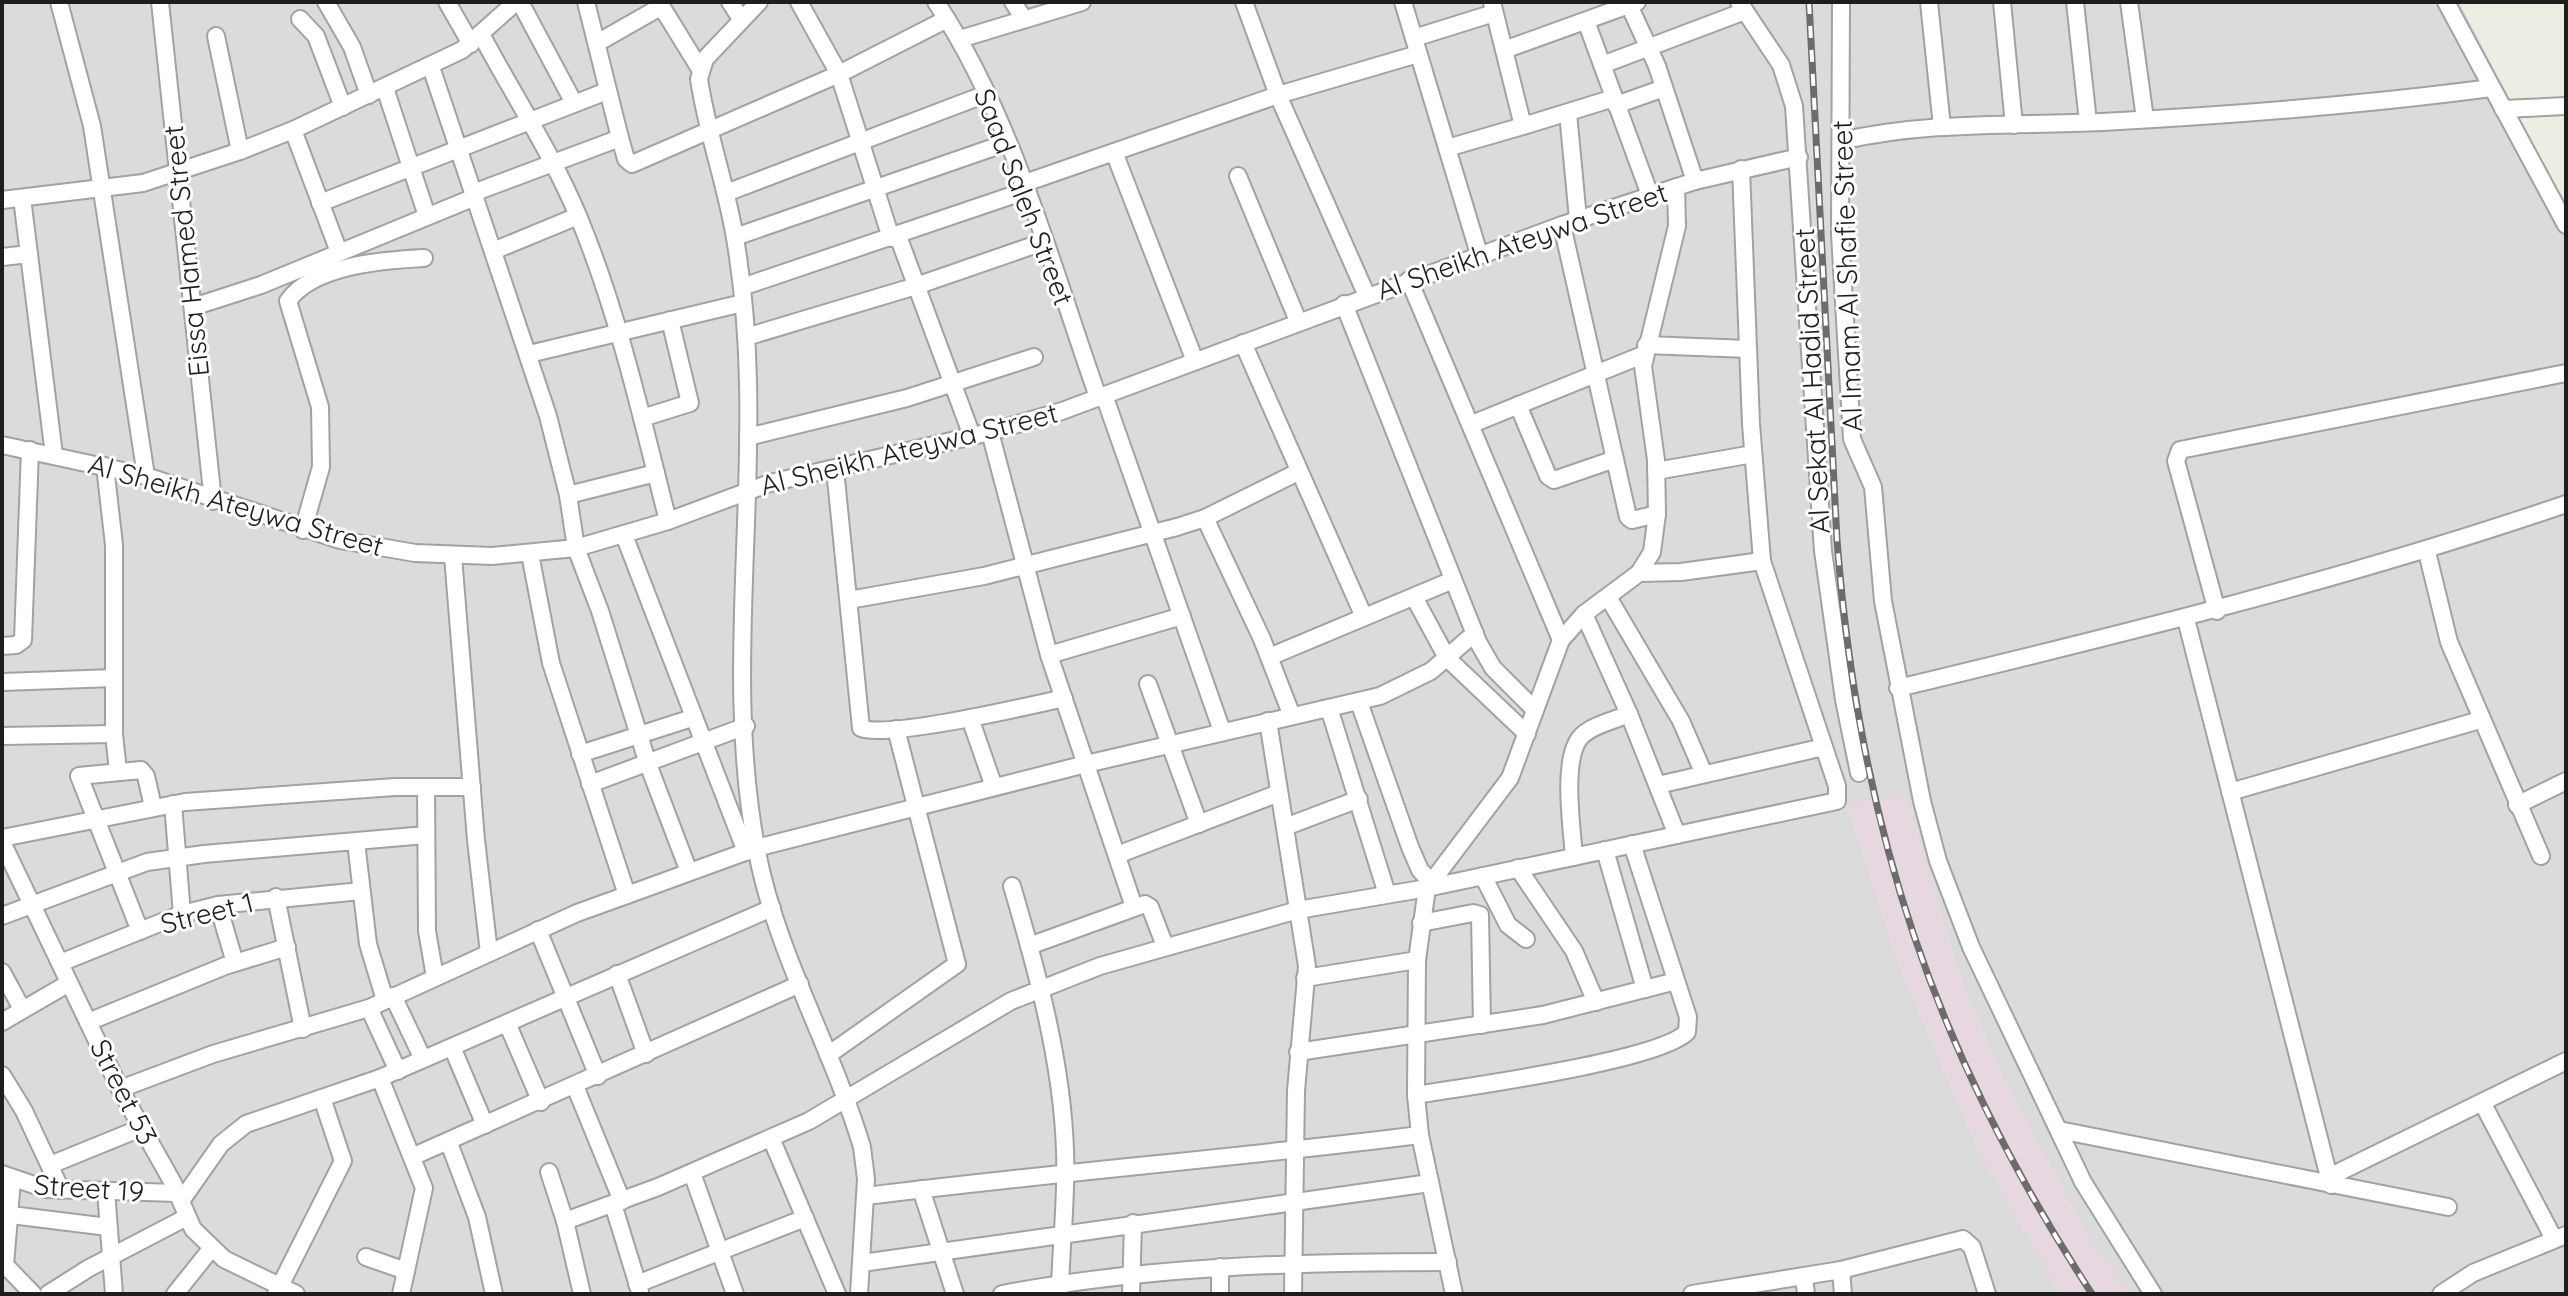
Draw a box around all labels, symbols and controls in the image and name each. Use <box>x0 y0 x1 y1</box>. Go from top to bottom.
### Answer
street label: Saad Saleh Street <box>967 84 1082 310</box>
street label: Al Imam Al Shafie Street <box>1824 120 1869 432</box>
street label: Eissa Hamed Street <box>155 124 216 379</box>
street label: Al Sheikh Ateywa Street <box>1372 174 1672 307</box>
street label: Al Sekat Al Hadid Street <box>1786 227 1837 535</box>
street label: Al Sheikh Ateywa Street <box>757 395 1061 502</box>
street label: Al Sheikh Ateywa Street <box>85 446 388 563</box>
street label: Street 1 <box>157 884 257 941</box>
street label: Street 53 <box>83 1033 166 1151</box>
street label: Street 19 <box>33 1166 145 1209</box>

